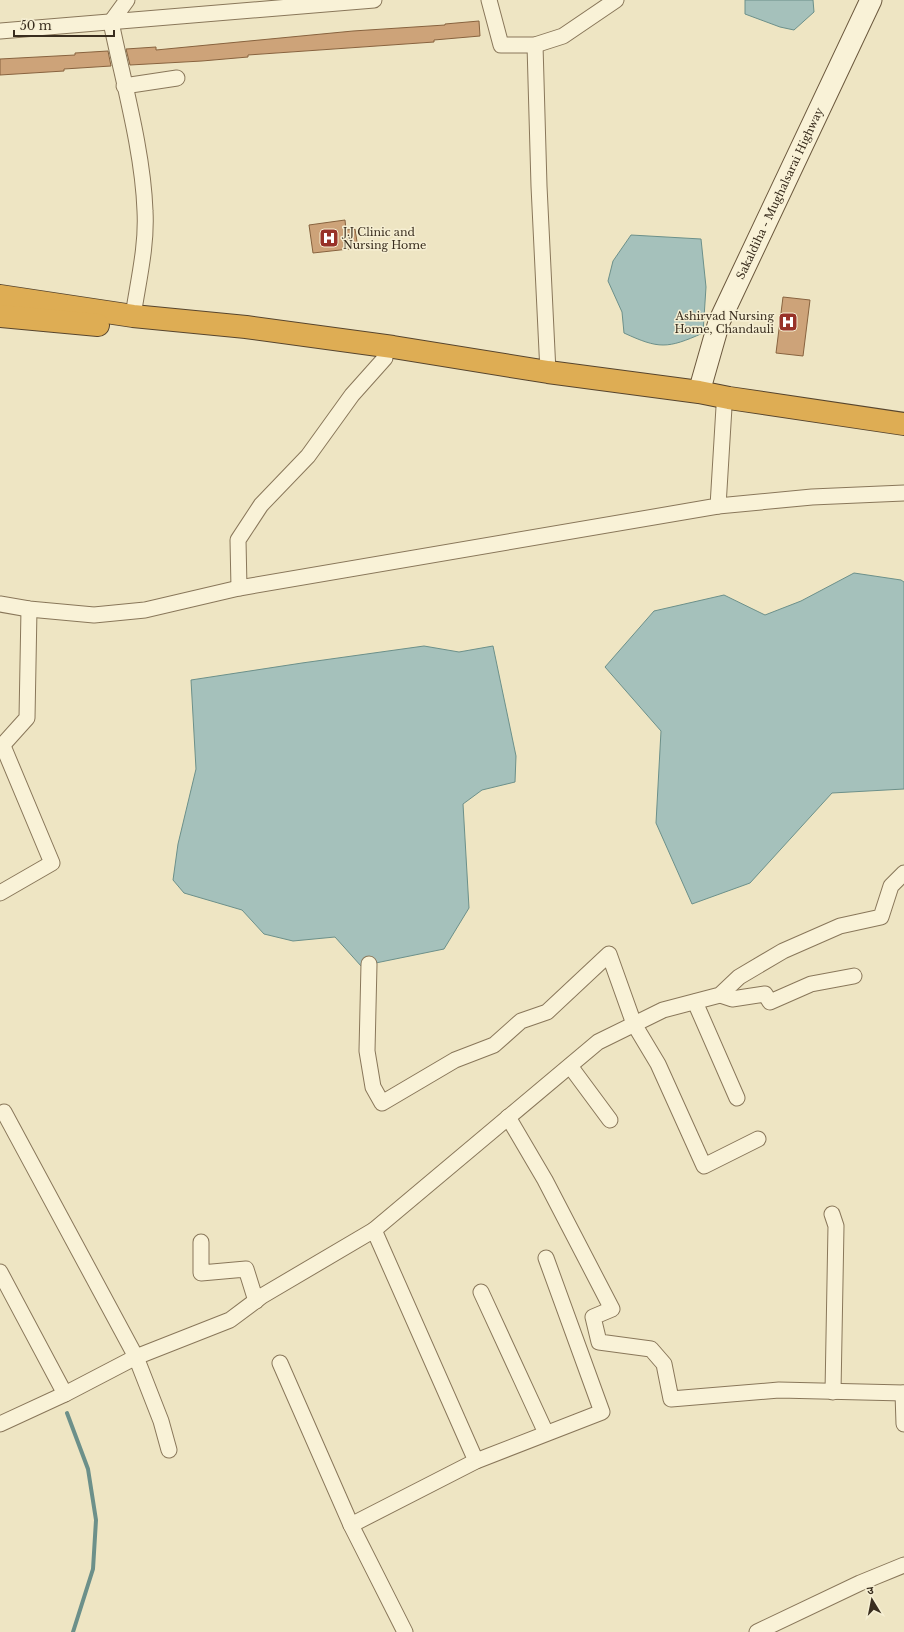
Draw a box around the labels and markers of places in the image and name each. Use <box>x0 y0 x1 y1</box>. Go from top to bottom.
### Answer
place label: J.J Clinic and Nursing Home <box>341 225 426 252</box>
hospital icon: J.J Clinic and Nursing Home <box>318 227 340 249</box>
place label: Ashirvad Nursing Home, Chandauli <box>674 309 774 336</box>
hospital icon: Ashirvad Nursing Home, Chandauli <box>777 311 799 333</box>

